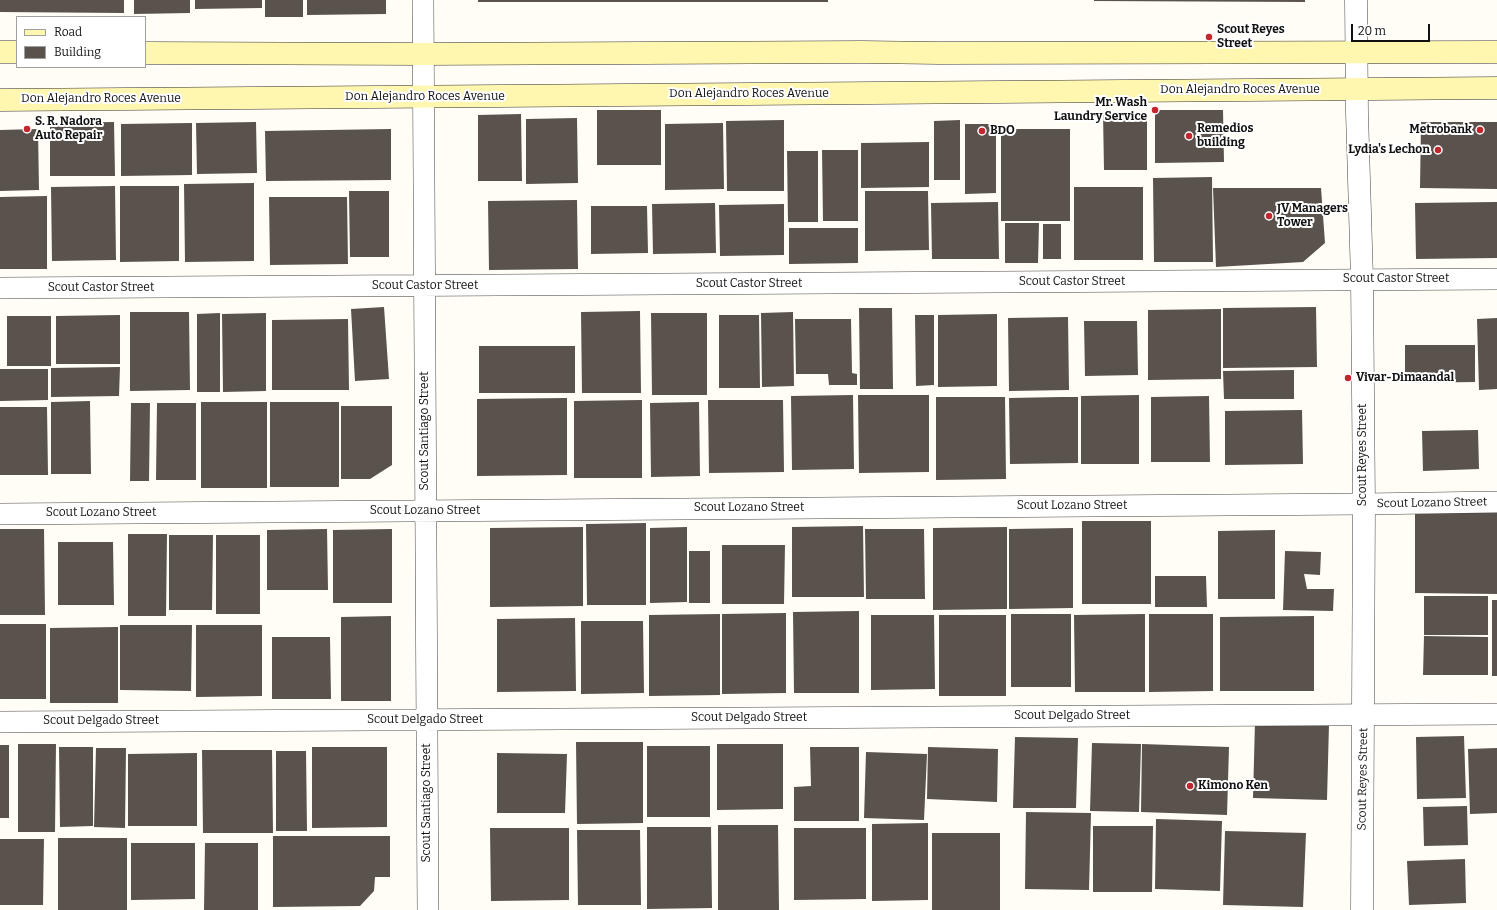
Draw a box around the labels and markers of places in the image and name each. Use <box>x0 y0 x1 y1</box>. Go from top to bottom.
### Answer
place label: Scout Reyes Street <box>1217 23 1285 51</box>
marker: Scout Reyes Street <box>1204 32 1214 42</box>
place label: Mr. Wash Laundry Service <box>1054 96 1147 124</box>
marker: Mr. Wash Laundry Service <box>1150 105 1160 115</box>
place label: S. R. Nadora Auto Repair <box>35 115 102 143</box>
place label: Remedios building <box>1197 122 1253 150</box>
place label: Metrobank <box>1409 123 1472 137</box>
marker: S. R. Nadora Auto Repair <box>22 124 32 134</box>
place label: BDO <box>990 124 1015 138</box>
marker: Metrobank <box>1475 125 1485 135</box>
marker: BDO <box>977 126 987 136</box>
marker: Remedios building <box>1184 131 1194 141</box>
place label: Lydia's Lechon <box>1348 143 1430 157</box>
marker: Lydia's Lechon <box>1433 145 1443 155</box>
place label: JV Managers Tower <box>1277 202 1348 230</box>
marker: JV Managers Tower <box>1264 211 1274 221</box>
place label: Vivar-Dimaandal <box>1356 371 1454 385</box>
marker: Vivar-Dimaandal <box>1343 373 1353 383</box>
place label: Kimono Ken <box>1198 779 1268 793</box>
marker: Kimono Ken <box>1185 781 1195 791</box>

